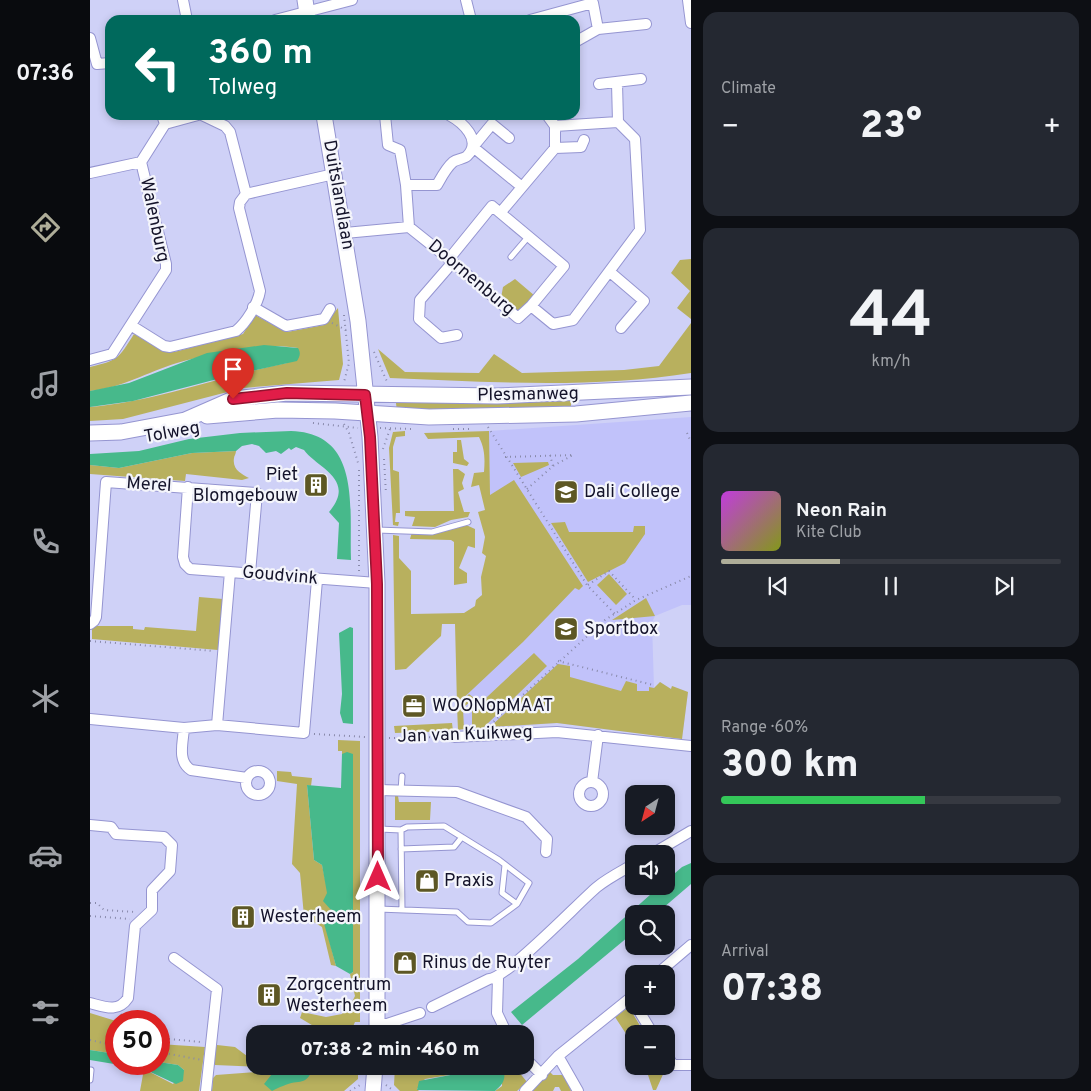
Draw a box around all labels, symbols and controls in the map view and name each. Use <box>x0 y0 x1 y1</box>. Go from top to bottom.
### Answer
text: 360 m <box>208 32 313 76</box>
icon: left <box>125 35 190 100</box>
text: 07:36 <box>16 61 74 88</box>
text: Tolweg <box>208 75 277 102</box>
text: Climate <box>721 79 776 99</box>
text: 23° <box>860 103 922 152</box>
text: − <box>721 110 739 146</box>
text: + <box>1043 110 1061 146</box>
street label: Duitslandlaan <box>317 138 359 252</box>
street label: Walenburg <box>134 176 174 264</box>
icon: directions <box>28 210 63 245</box>
street label: Doornenburg <box>423 235 519 321</box>
text: 44 <box>849 278 933 360</box>
pin <box>212 348 254 399</box>
text: km/h <box>872 352 910 372</box>
icon: arrive <box>219 355 247 383</box>
icon: music <box>28 367 63 402</box>
street label: Plesmanweg <box>477 383 579 407</box>
street label: Tolweg <box>142 417 202 449</box>
place label: Piet Blomgebouw <box>193 464 298 508</box>
street label: Merel <box>126 472 172 498</box>
building icon: Piet Blomgebouw <box>303 472 329 498</box>
school or university icon: Dali College <box>553 479 579 505</box>
place label: Dali College <box>584 481 680 504</box>
text: Neon Rain <box>796 499 887 523</box>
text: Kite Club <box>796 523 861 543</box>
icon: phone <box>28 524 63 559</box>
street label: Goudvink <box>241 561 319 591</box>
icon: previous <box>764 572 792 600</box>
icon: pause <box>877 572 905 600</box>
icon: next <box>990 572 1018 600</box>
school or university icon: Sportbox <box>553 616 579 642</box>
place label: Sportbox <box>584 618 658 641</box>
icon: climate <box>28 681 63 716</box>
office icon: WOONopMAAT <box>401 693 427 719</box>
place label: WOONopMAAT <box>432 695 553 718</box>
text: Range · 60% <box>721 718 808 738</box>
street label: Jan van Kuikweg <box>397 721 533 749</box>
text: 300 km <box>721 742 859 791</box>
north arrow <box>625 785 675 835</box>
map controls <box>625 785 675 1075</box>
icon: car <box>28 838 63 873</box>
button: sound <box>625 845 675 895</box>
position arrow <box>351 850 403 902</box>
shop icon: Praxis <box>414 868 440 894</box>
place label: Praxis <box>444 870 494 893</box>
building icon: Westerheem <box>230 904 256 930</box>
button: search <box>625 905 675 955</box>
place label: Westerheem <box>260 906 361 929</box>
text: Arrival <box>721 942 769 962</box>
shop icon: Rinus de Ruyter <box>392 950 418 976</box>
place label: Rinus de Ruyter <box>422 952 551 975</box>
button: + <box>625 965 675 1015</box>
text: 07:38 <box>721 966 823 1015</box>
place label: Zorgcentrum Westerheem <box>286 974 391 1018</box>
building icon: Zorgcentrum Westerheem <box>256 982 282 1008</box>
icon: filters <box>28 995 63 1030</box>
speed limit sign: 50 <box>105 1010 170 1075</box>
button: − <box>625 1025 675 1075</box>
text: 07:38 · 2 min · 460 m <box>300 1038 480 1062</box>

